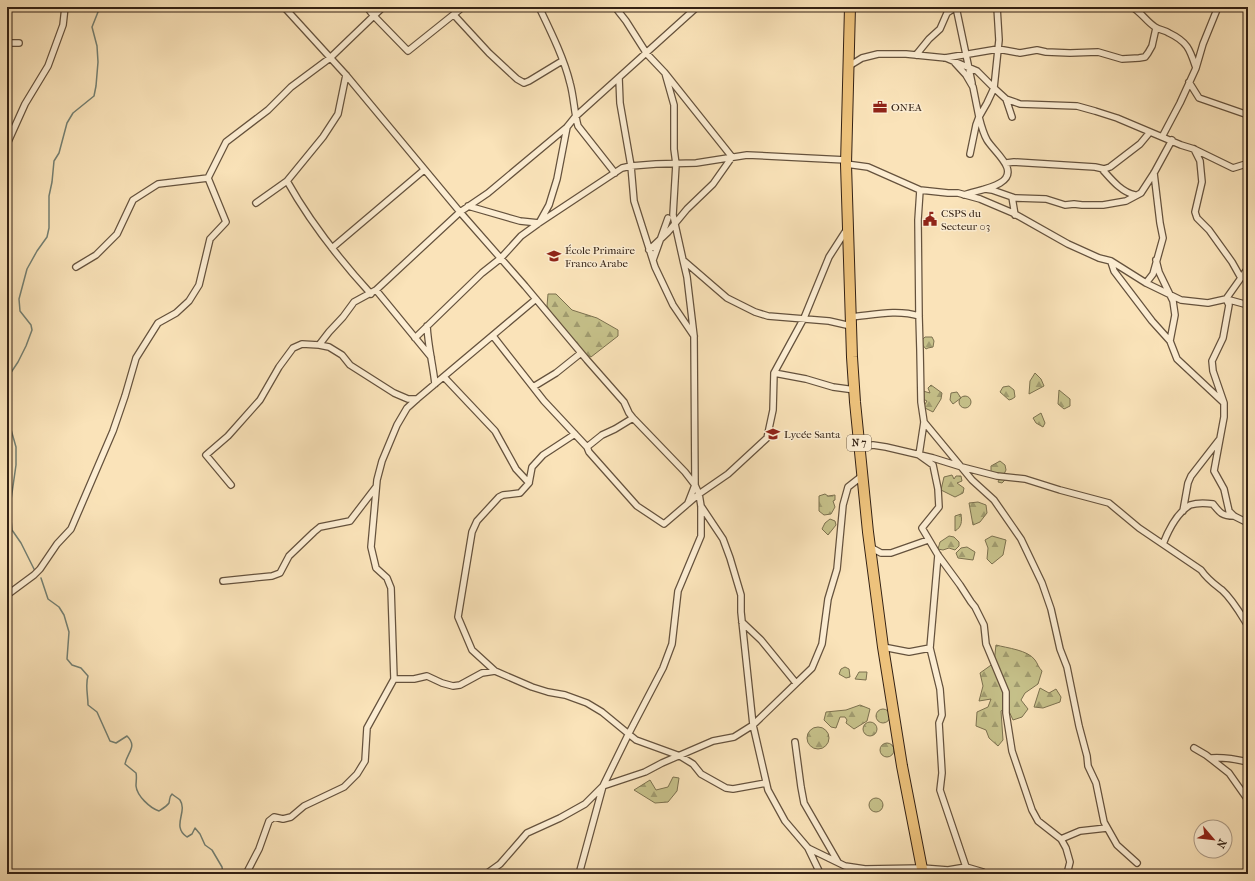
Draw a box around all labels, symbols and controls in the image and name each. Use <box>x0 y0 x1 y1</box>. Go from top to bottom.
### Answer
office icon: ONEA <box>872 99 888 115</box>
place label: ONEA <box>891 101 923 114</box>
place label: CSPS du Secteur 03 <box>941 207 990 233</box>
public building icon: CSPS du Secteur 03 <box>922 211 938 227</box>
place label: École Primaire Franco Arabe <box>565 244 635 270</box>
school or university icon: École Primaire Franco Arabe <box>546 248 562 264</box>
school or university icon: Lycée Santa <box>765 426 781 442</box>
place label: Lycée Santa <box>784 428 841 441</box>
road number: N 7 <box>847 435 871 451</box>
north arrow <box>1193 819 1233 859</box>
text: N <box>1213 837 1229 851</box>

